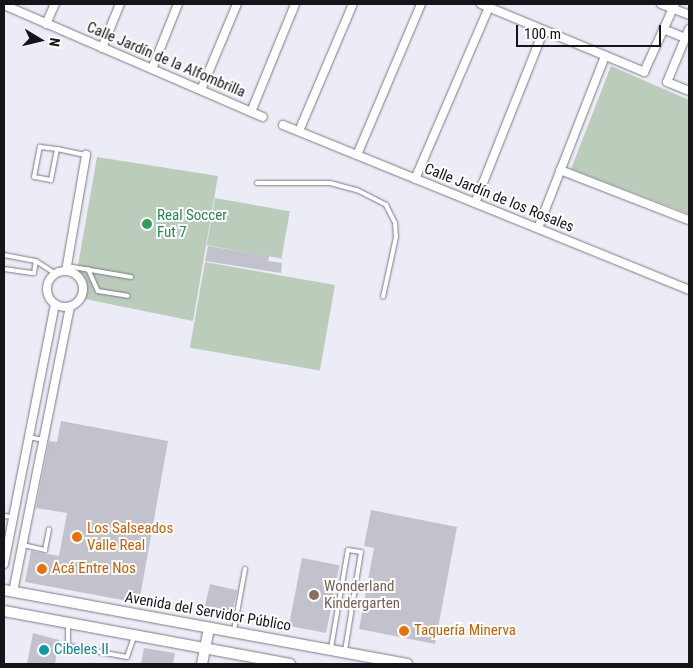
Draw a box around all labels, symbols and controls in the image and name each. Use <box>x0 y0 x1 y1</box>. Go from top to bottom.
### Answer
north arrow <box>15 15 65 65</box>
scale bar <box>518 15 663 47</box>
street label: Calle Jardín de la Alfombrilla <box>84 18 248 102</box>
text: 100 m <box>524 25 561 43</box>
text: N <box>46 37 63 48</box>
street label: Calle Jardín de los Rosales <box>422 160 576 236</box>
place label: Real Soccer Fut 7 <box>157 206 227 241</box>
marker: Real Soccer Fut 7 <box>141 218 153 230</box>
place label: Los Salseados Valle Real <box>87 519 173 554</box>
marker: Los Salseados Valle Real <box>71 531 83 543</box>
place label: Acá Entre Nos <box>52 560 136 578</box>
marker: Acá Entre Nos <box>36 563 48 575</box>
place label: Wonderland Kindergarten <box>324 577 400 612</box>
street label: Avenida del Servidor Público <box>124 589 292 635</box>
marker: Wonderland Kindergarten <box>308 589 320 601</box>
place label: Taquería Minerva <box>414 622 516 640</box>
marker: Taquería Minerva <box>398 625 410 637</box>
place label: Cibeles II <box>54 641 109 659</box>
marker: Cibeles II <box>38 644 50 656</box>

